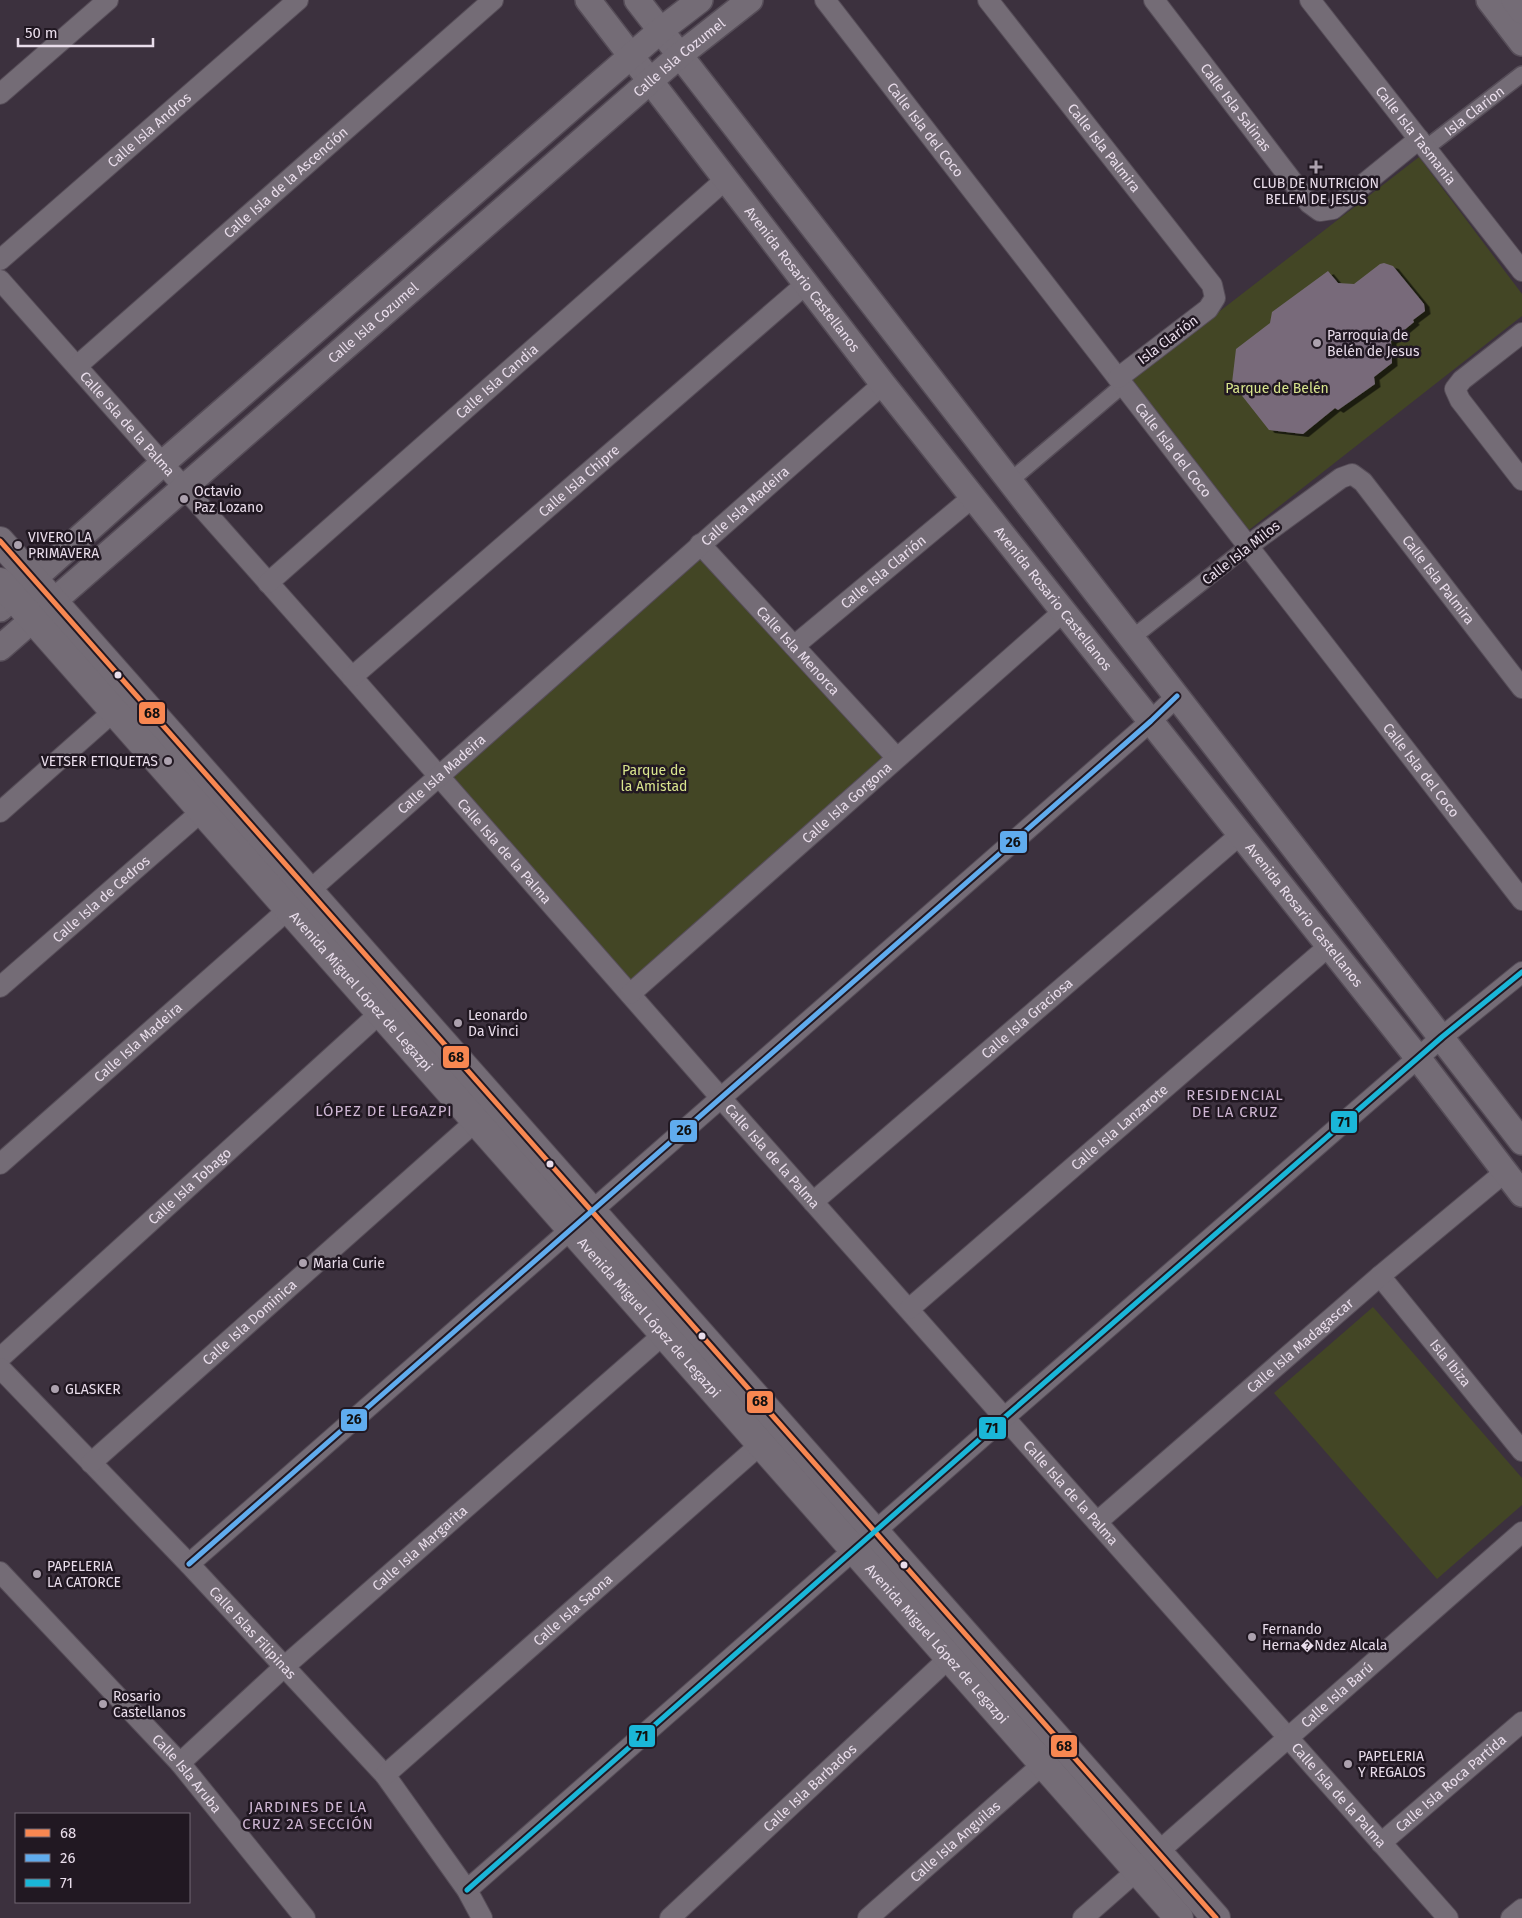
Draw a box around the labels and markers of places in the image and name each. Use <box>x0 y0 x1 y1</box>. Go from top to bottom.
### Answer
marker: CLUB DE NUTRICION BELEM DE JESUS <box>1310 161 1322 173</box>
place label: CLUB DE NUTRICION BELEM DE JESUS <box>1253 175 1379 208</box>
place label: Parroquia de Belén de Jesus <box>1327 327 1420 360</box>
marker: Parroquia de Belén de Jesus <box>1311 337 1323 349</box>
place label: Octavio Paz Lozano <box>194 483 263 516</box>
marker: Octavio Paz Lozano <box>178 493 190 505</box>
place label: VIVERO LA PRIMAVERA <box>28 529 99 562</box>
marker: VIVERO LA PRIMAVERA <box>12 539 24 551</box>
unlabelled marker <box>113 670 123 680</box>
place label: VETSER ETIQUETAS <box>41 753 158 770</box>
marker: VETSER ETIQUETAS <box>162 755 174 767</box>
place label: Leonardo Da Vinci <box>468 1007 528 1040</box>
marker: Leonardo Da Vinci <box>452 1017 464 1029</box>
unlabelled marker <box>545 1159 555 1169</box>
place label: Maria Curie <box>313 1255 385 1272</box>
marker: Maria Curie <box>297 1257 309 1269</box>
unlabelled marker <box>697 1331 707 1341</box>
place label: GLASKER <box>65 1381 121 1398</box>
marker: GLASKER <box>49 1383 61 1395</box>
place label: PAPELERIA LA CATORCE <box>47 1558 121 1591</box>
unlabelled marker <box>899 1560 909 1570</box>
marker: PAPELERIA LA CATORCE <box>31 1568 43 1580</box>
place label: Fernando Herna�Ndez Alcala <box>1262 1621 1387 1654</box>
marker: Fernando Herna�Ndez Alcala <box>1246 1631 1258 1643</box>
place label: Rosario Castellanos <box>113 1688 186 1721</box>
marker: Rosario Castellanos <box>97 1698 109 1710</box>
place label: PAPELERIA Y REGALOS <box>1358 1748 1426 1781</box>
marker: PAPELERIA Y REGALOS <box>1342 1758 1354 1770</box>

